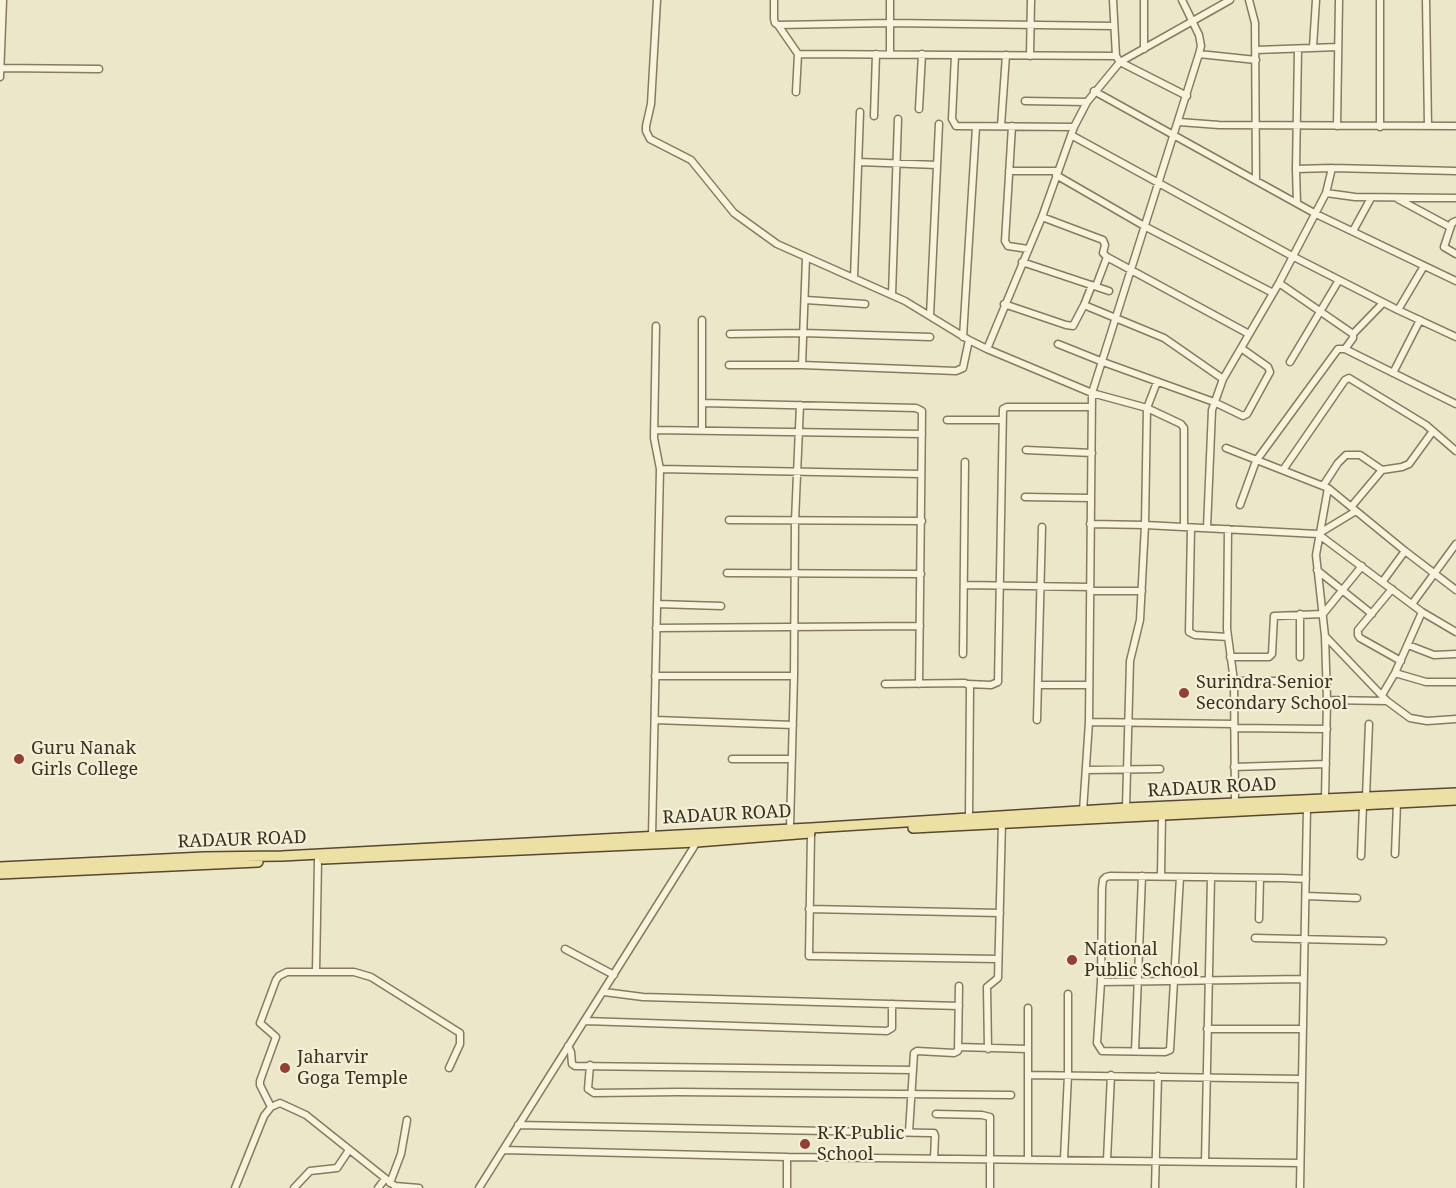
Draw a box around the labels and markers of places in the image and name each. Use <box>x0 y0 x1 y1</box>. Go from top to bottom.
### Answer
place label: Surindra Senior Secondary School <box>1196 672 1347 714</box>
marker: Surindra Senior Secondary School <box>1177 686 1191 700</box>
place label: Guru Nanak Girls College <box>31 738 138 780</box>
marker: Guru Nanak Girls College <box>12 752 26 766</box>
place label: National Public School <box>1084 939 1199 982</box>
marker: National Public School <box>1065 953 1079 967</box>
place label: Jaharvir Goga Temple <box>297 1047 408 1090</box>
marker: Jaharvir Goga Temple <box>278 1061 292 1075</box>
place label: R K Public School <box>817 1123 904 1166</box>
marker: R K Public School <box>798 1137 812 1151</box>

